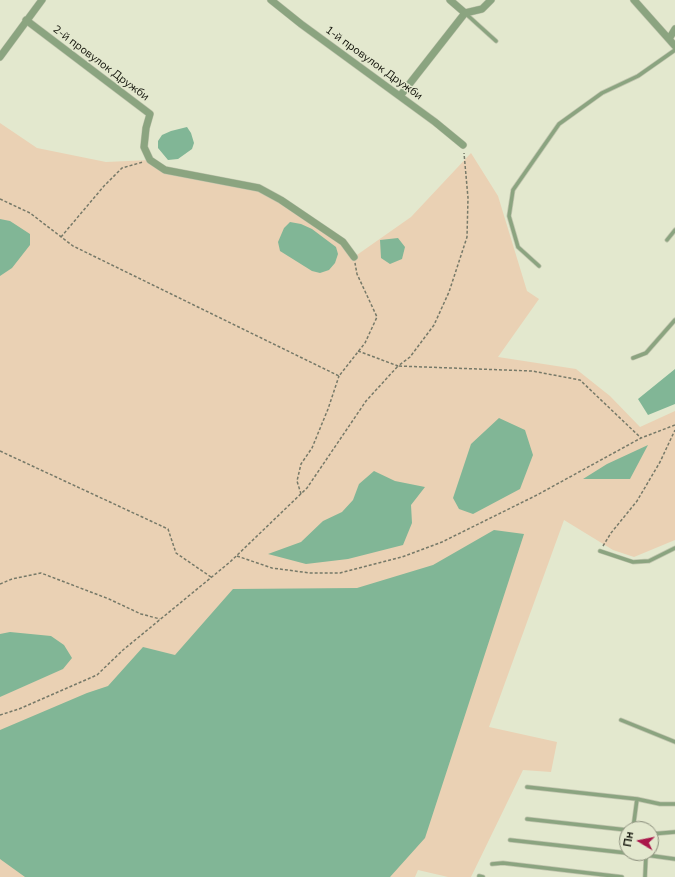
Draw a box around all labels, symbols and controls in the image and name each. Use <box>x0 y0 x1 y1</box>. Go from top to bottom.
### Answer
street label: 2-й провулок Дружби <box>50 23 152 103</box>
street label: 1-й провулок Дружби <box>323 23 425 103</box>
north arrow <box>619 821 659 861</box>
text: Пн <box>620 830 636 848</box>

